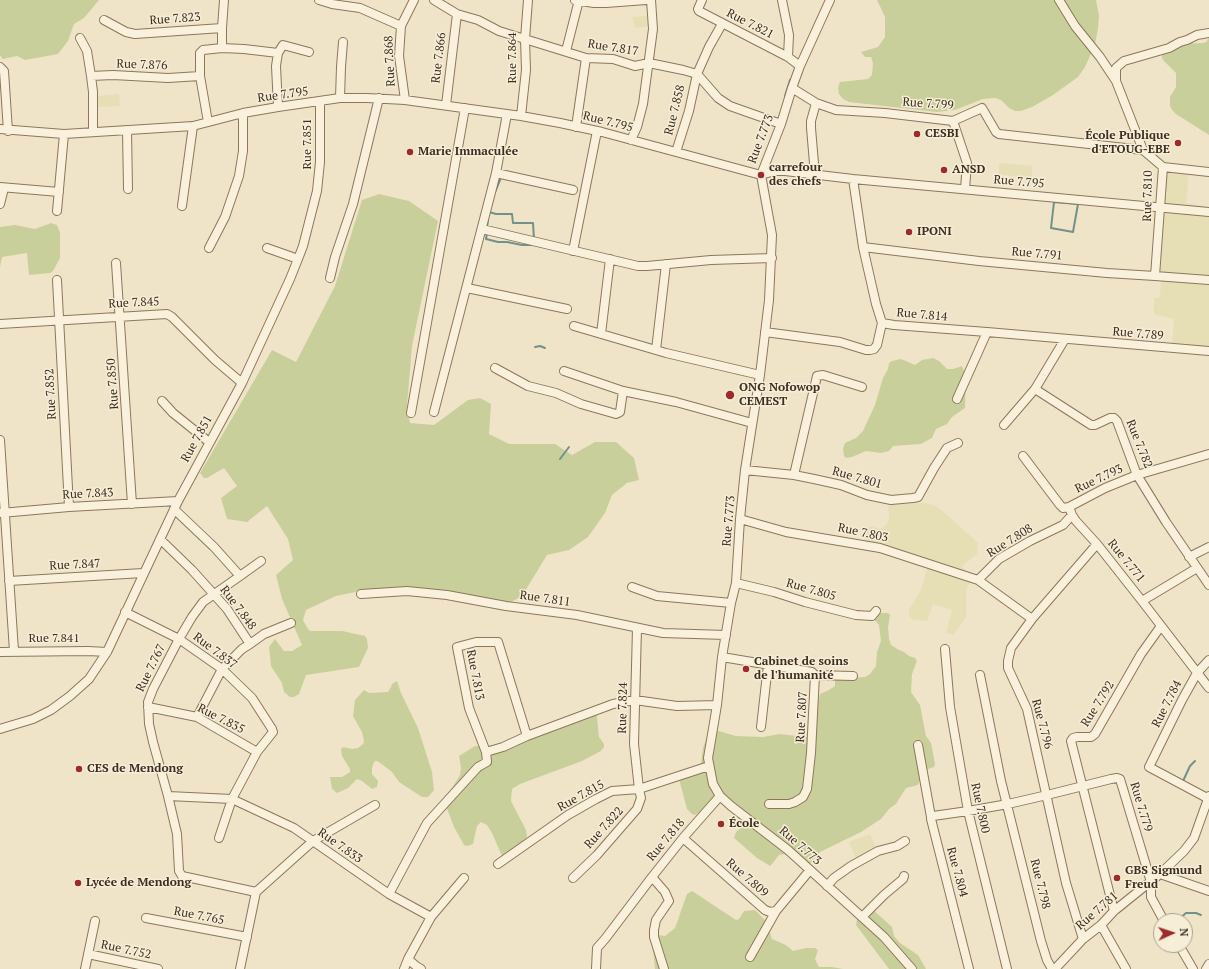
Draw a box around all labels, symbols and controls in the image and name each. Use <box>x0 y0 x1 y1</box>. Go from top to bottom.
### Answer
street label: Rue 7.821 <box>724 6 776 42</box>
street label: Rue 7.823 <box>149 10 201 28</box>
street label: Rue 7.866 <box>429 32 449 84</box>
street label: Rue 7.864 <box>506 32 520 84</box>
street label: Rue 7.868 <box>381 35 399 87</box>
street label: Rue 7.817 <box>587 37 639 59</box>
street label: Rue 7.876 <box>116 57 168 73</box>
street label: Rue 7.858 <box>662 83 688 137</box>
street label: Rue 7.795 <box>257 84 309 106</box>
street label: Rue 7.799 <box>902 95 954 113</box>
street label: Rue 7.795 <box>581 109 635 135</box>
street label: Rue 7.773 <box>745 113 777 165</box>
street label: Rue 7.851 <box>301 118 315 170</box>
place label: CESBI <box>925 127 959 141</box>
marker: CESBI <box>912 129 922 139</box>
place label: École Publique d'ETOUG-EBE <box>1085 129 1170 157</box>
marker: École Publique d'ETOUG-EBE <box>1173 138 1183 148</box>
place label: Marie Immaculée <box>418 145 518 159</box>
marker: Marie Immaculée <box>405 147 415 157</box>
place label: carrefour des chefs <box>769 161 822 189</box>
place label: ANSD <box>952 163 985 177</box>
marker: ANSD <box>939 165 949 175</box>
marker: carrefour des chefs <box>756 170 766 180</box>
street label: Rue 7.810 <box>1140 170 1156 222</box>
street label: Rue 7.795 <box>993 173 1045 191</box>
place label: IPONI <box>917 225 952 239</box>
marker: IPONI <box>904 227 914 237</box>
street label: Rue 7.791 <box>1011 245 1063 263</box>
street label: Rue 7.845 <box>108 294 160 312</box>
street label: Rue 7.814 <box>896 306 948 324</box>
street label: Rue 7.789 <box>1112 325 1164 343</box>
street label: Rue 7.850 <box>104 358 122 410</box>
street label: Rue 7.852 <box>42 368 60 420</box>
place label: ONG Nofowop CEMEST <box>739 381 820 409</box>
marker: ONG Nofowop CEMEST <box>724 389 736 401</box>
street label: Rue 7.851 <box>178 413 216 465</box>
street label: Rue 7.782 <box>1123 418 1155 470</box>
street label: Rue 7.793 <box>1073 462 1125 496</box>
street label: Rue 7.801 <box>830 464 884 492</box>
street label: Rue 7.843 <box>62 485 114 503</box>
street label: Rue 7.773 <box>720 495 738 547</box>
street label: Rue 7.803 <box>836 521 890 545</box>
street label: Rue 7.808 <box>984 521 1036 561</box>
street label: Rue 7.771 <box>1104 537 1148 585</box>
street label: Rue 7.847 <box>49 556 101 574</box>
street label: Rue 7.805 <box>784 576 838 604</box>
street label: Rue 7.848 <box>217 583 259 633</box>
street label: Rue 7.811 <box>519 588 571 610</box>
street label: Rue 7.837 <box>190 630 240 672</box>
street label: Rue 7.841 <box>28 632 80 646</box>
street label: Rue 7.767 <box>133 642 169 694</box>
street label: Rue 7.813 <box>463 648 487 702</box>
place label: Cabinet de soins de l'humanité <box>754 655 848 683</box>
marker: Cabinet de soins de l'humanité <box>741 664 751 674</box>
street label: Rue 7.792 <box>1078 678 1118 730</box>
street label: Rue 7.784 <box>1149 678 1185 730</box>
street label: Rue 7.824 <box>615 682 631 734</box>
street label: Rue 7.807 <box>793 691 811 743</box>
street label: Rue 7.796 <box>1028 697 1056 751</box>
street label: Rue 7.835 <box>195 701 247 737</box>
place label: CES de Mendong <box>87 762 183 776</box>
marker: CES de Mendong <box>74 764 84 774</box>
street label: Rue 7.815 <box>555 777 607 815</box>
street label: Rue 7.779 <box>1127 780 1155 834</box>
street label: Rue 7.800 <box>968 781 992 835</box>
street label: Rue 7.822 <box>582 804 626 852</box>
street label: Rue 7.818 <box>644 816 688 864</box>
place label: École <box>729 817 759 831</box>
marker: École <box>716 819 726 829</box>
street label: Rue 7.773 <box>776 824 824 868</box>
street label: Rue 7.833 <box>315 825 365 867</box>
street label: Rue 7.804 <box>943 845 971 899</box>
street label: Rue 7.809 <box>723 856 771 900</box>
street label: Rue 7.798 <box>1027 857 1053 911</box>
place label: GBS Sigmund Freud <box>1125 864 1202 892</box>
marker: GBS Sigmund Freud <box>1112 873 1122 883</box>
place label: Lycée de Mendong <box>86 876 191 890</box>
marker: Lycée de Mendong <box>73 878 83 888</box>
street label: Rue 7.781 <box>1073 889 1121 933</box>
street label: Rue 7.765 <box>172 904 226 928</box>
north arrow <box>1153 913 1193 953</box>
text: N <box>1177 928 1191 937</box>
street label: Rue 7.752 <box>99 938 153 962</box>

